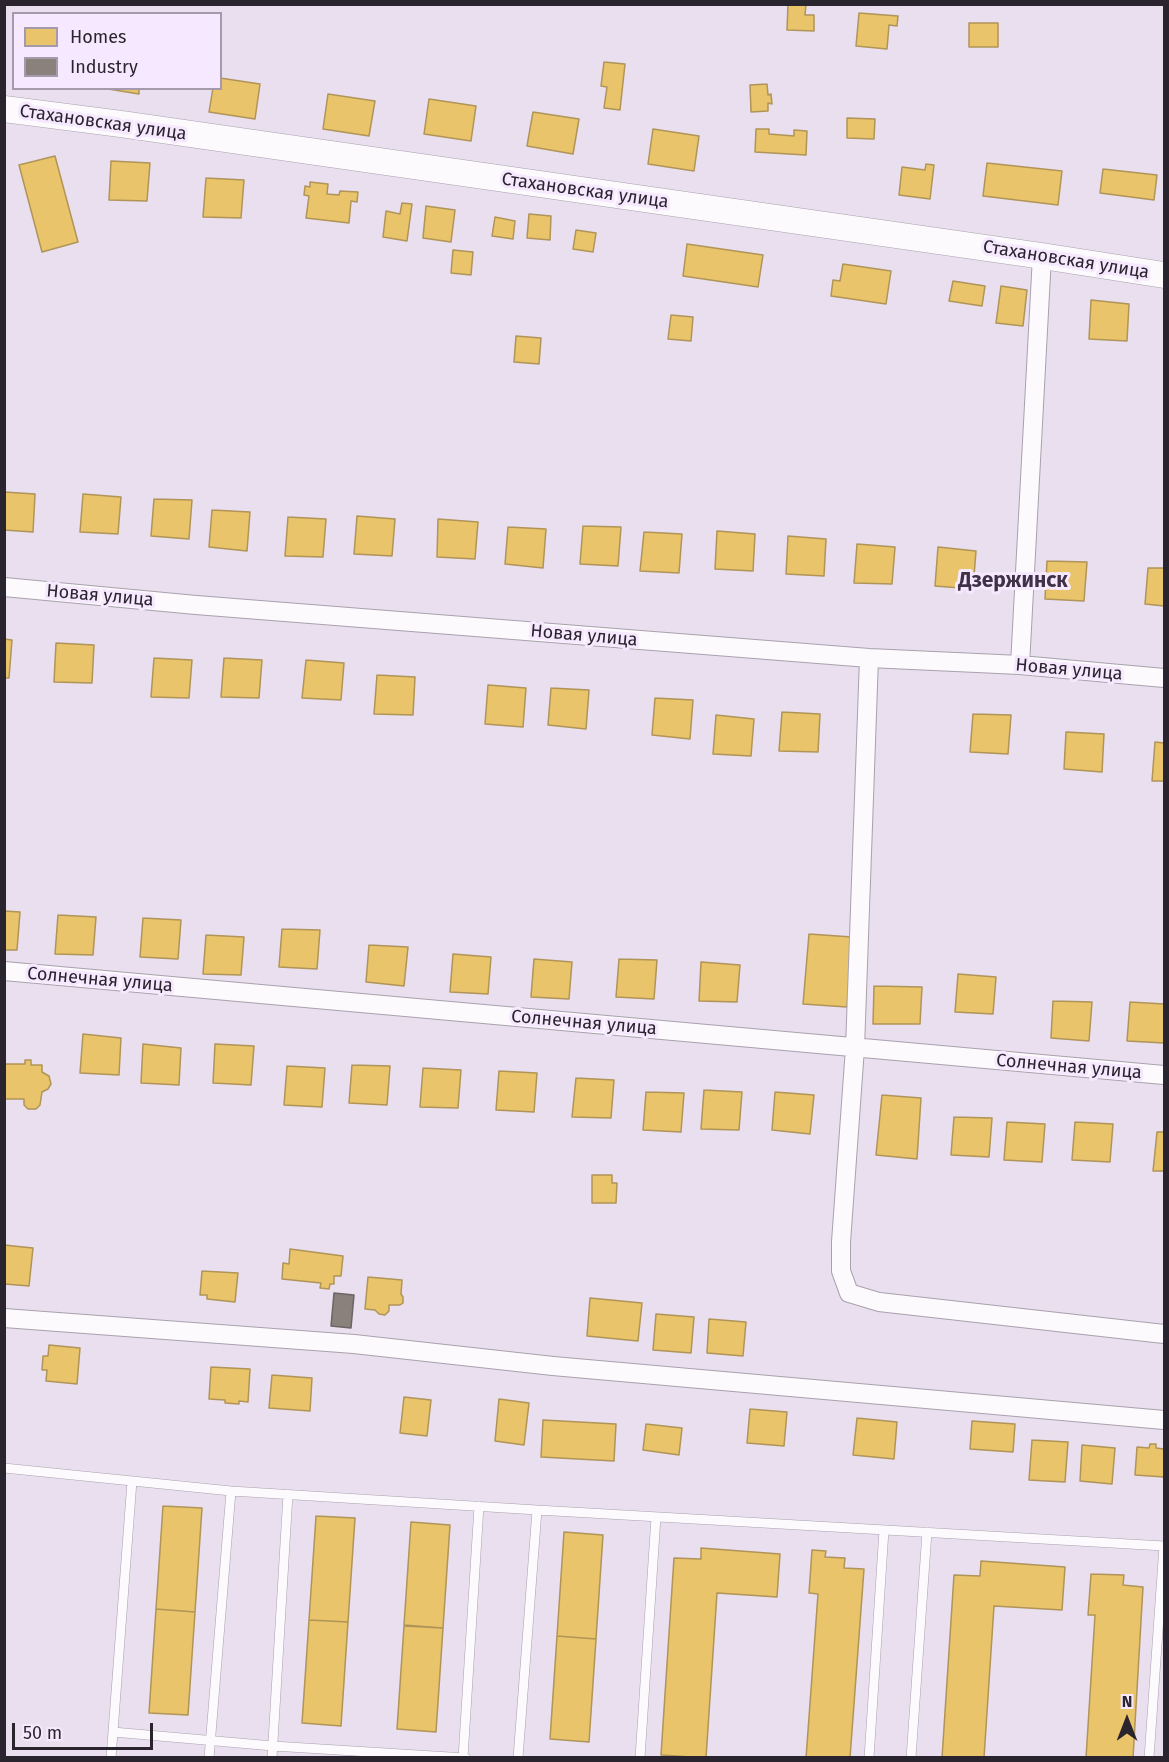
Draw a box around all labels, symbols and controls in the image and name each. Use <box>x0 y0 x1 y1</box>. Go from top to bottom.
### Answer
legend <box>12 12 222 90</box>
text: Homes <box>70 26 126 48</box>
text: Industry <box>70 56 138 78</box>
street label: Стахановская улица <box>18 101 188 145</box>
street label: Стахановская улица <box>500 169 670 213</box>
street label: Стахановская улица <box>981 236 1151 284</box>
district label: Дзержинск <box>958 568 1068 594</box>
street label: Новая улица <box>46 581 154 611</box>
street label: Новая улица <box>530 621 638 651</box>
street label: Новая улица <box>1015 655 1123 685</box>
street label: Солнечная улица <box>26 963 174 997</box>
street label: Солнечная улица <box>510 1006 658 1040</box>
street label: Солнечная улица <box>995 1050 1143 1084</box>
north arrow <box>1097 1690 1157 1750</box>
text: N <box>1122 1692 1132 1711</box>
scale bar <box>15 1711 156 1749</box>
text: 50 m <box>23 1722 62 1744</box>

